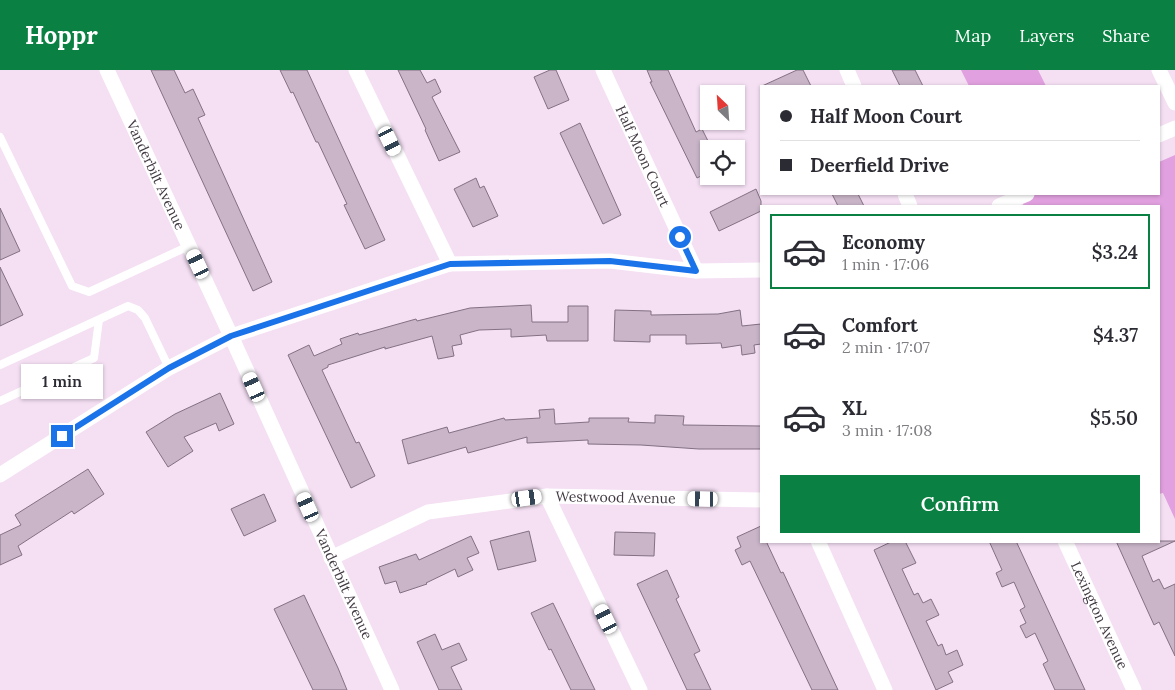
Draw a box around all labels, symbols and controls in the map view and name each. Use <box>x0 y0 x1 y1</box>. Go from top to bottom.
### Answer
text: Hoppr <box>25 20 98 51</box>
text: Map <box>955 24 991 47</box>
text: Layers <box>1019 24 1074 47</box>
text: Share <box>1102 24 1150 47</box>
north arrow <box>700 85 745 130</box>
map controls <box>700 85 745 185</box>
street label: Half Moon Court <box>612 103 674 210</box>
text: Half Moon Court <box>810 104 962 128</box>
street label: Vanderbilt Avenue <box>122 116 189 233</box>
car <box>376 124 403 158</box>
button: locate <box>700 140 745 185</box>
text: Deerfield Drive <box>810 153 949 177</box>
route start <box>669 226 691 248</box>
icon: car <box>782 229 827 274</box>
text: Economy <box>842 230 925 254</box>
text: $3.24 <box>1092 240 1138 264</box>
car <box>184 247 211 281</box>
text: 1 min · 17:06 <box>842 254 929 274</box>
icon: car <box>782 312 827 357</box>
text: Comfort <box>842 313 918 337</box>
text: $4.37 <box>1093 323 1138 347</box>
text: 2 min · 17:07 <box>842 337 930 357</box>
callout: 1 min <box>21 364 103 398</box>
car <box>241 370 266 404</box>
text: 1 min <box>42 371 82 391</box>
icon: car <box>782 395 827 440</box>
text: XL <box>842 396 867 420</box>
text: $5.50 <box>1090 406 1138 430</box>
text: 3 min · 17:08 <box>842 420 932 440</box>
route end <box>51 425 73 447</box>
button: Confirm <box>780 475 1140 533</box>
street label: Westwood Avenue <box>555 487 676 507</box>
car <box>511 488 542 508</box>
car <box>295 490 320 524</box>
car <box>687 491 718 507</box>
street label: Vanderbilt Avenue <box>311 525 377 642</box>
street label: Lexington Avenue <box>1067 559 1132 672</box>
car <box>592 602 619 636</box>

